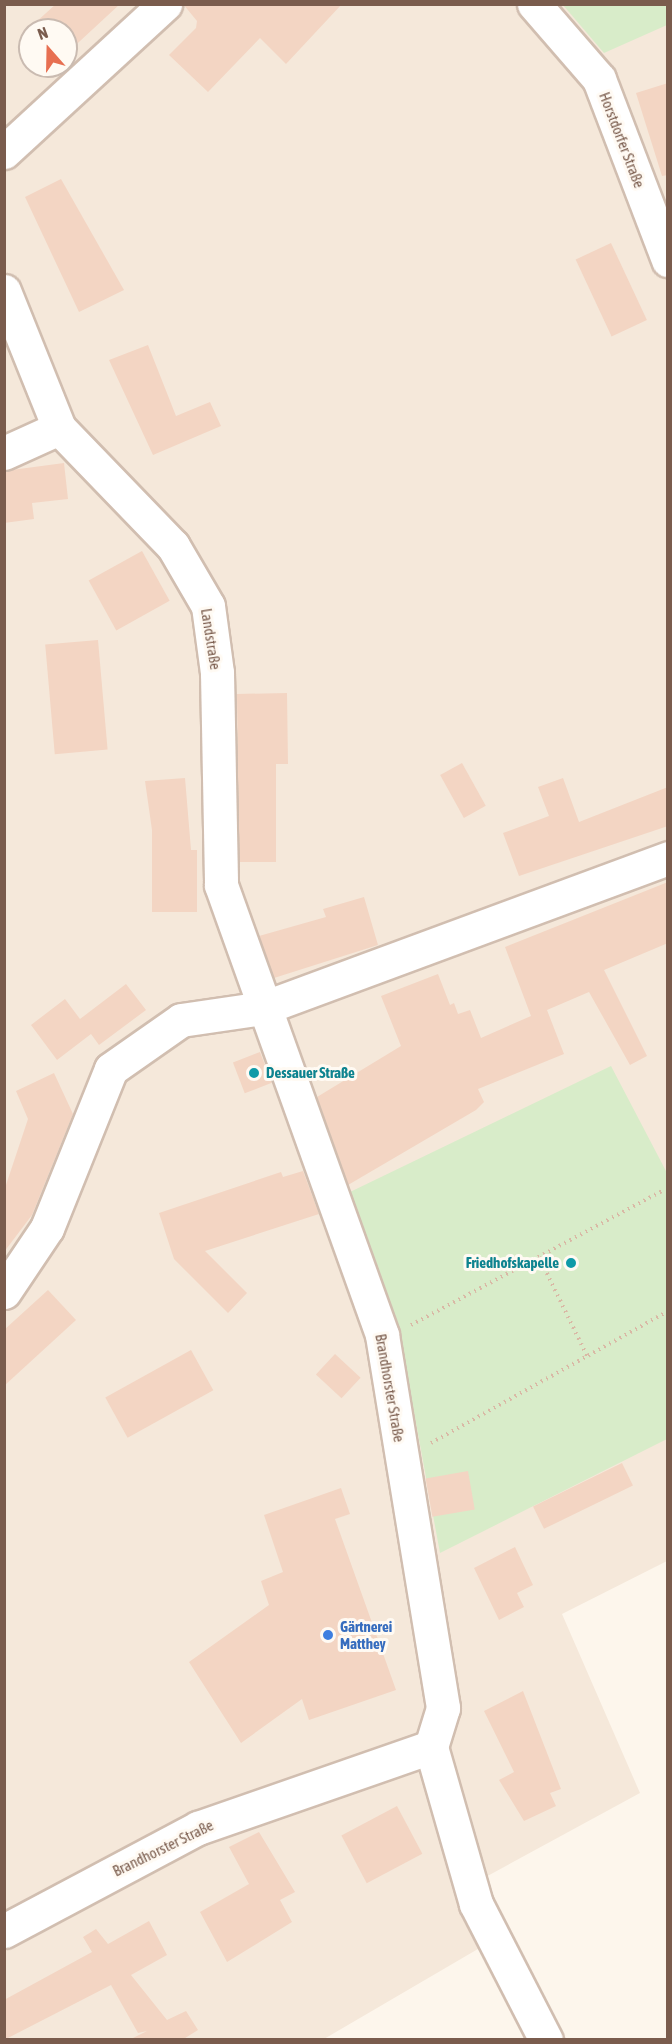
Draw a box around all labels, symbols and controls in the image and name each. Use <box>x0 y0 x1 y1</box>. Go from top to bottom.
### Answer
north arrow <box>18 18 78 78</box>
text: N <box>35 23 50 43</box>
street label: Horstdorfer Straße <box>595 90 649 190</box>
street label: Landstraße <box>197 607 225 671</box>
place label: Dessauer Straße <box>266 1064 355 1082</box>
marker: Dessauer Straße <box>247 1066 261 1080</box>
place label: Friedhofskapelle <box>466 1254 559 1272</box>
marker: Friedhofskapelle <box>564 1256 578 1270</box>
street label: Brandhorster Straße <box>372 1332 408 1444</box>
place label: Gärtnerei Matthey <box>340 1617 392 1652</box>
marker: Gärtnerei Matthey <box>321 1628 335 1642</box>
street label: Brandhorster Straße <box>110 1816 216 1880</box>

